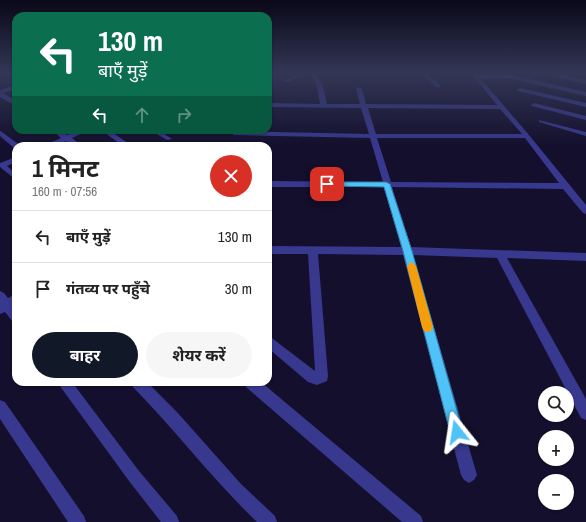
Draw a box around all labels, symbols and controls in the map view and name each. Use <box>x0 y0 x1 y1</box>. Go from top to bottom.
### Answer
text: 130 m <box>98 22 163 60</box>
icon: left <box>32 28 84 80</box>
text: बाएँ मुड़ें <box>98 58 147 83</box>
icon: left <box>89 104 111 126</box>
icon: ahead <box>131 104 153 126</box>
icon: right <box>173 104 195 126</box>
text: 1 मिनट <box>32 152 99 184</box>
button: close <box>210 155 252 197</box>
pin <box>310 167 344 201</box>
icon: arrive <box>316 173 338 195</box>
text: 160 m · 07:56 <box>32 183 97 200</box>
icon: left <box>32 226 54 248</box>
text: बाएँ मुड़ें <box>66 226 111 247</box>
text: 130 m <box>218 226 252 247</box>
icon: arrive <box>32 278 54 300</box>
text: गंतव्य पर पहुँचे <box>66 278 150 299</box>
text: 30 m <box>225 278 252 299</box>
button: बाहर <box>32 332 138 378</box>
button: शेयर करें <box>146 332 252 378</box>
map controls <box>538 386 574 510</box>
button: search <box>538 386 574 422</box>
position arrow <box>436 411 478 453</box>
button: + <box>538 430 574 466</box>
button: − <box>538 474 574 510</box>

